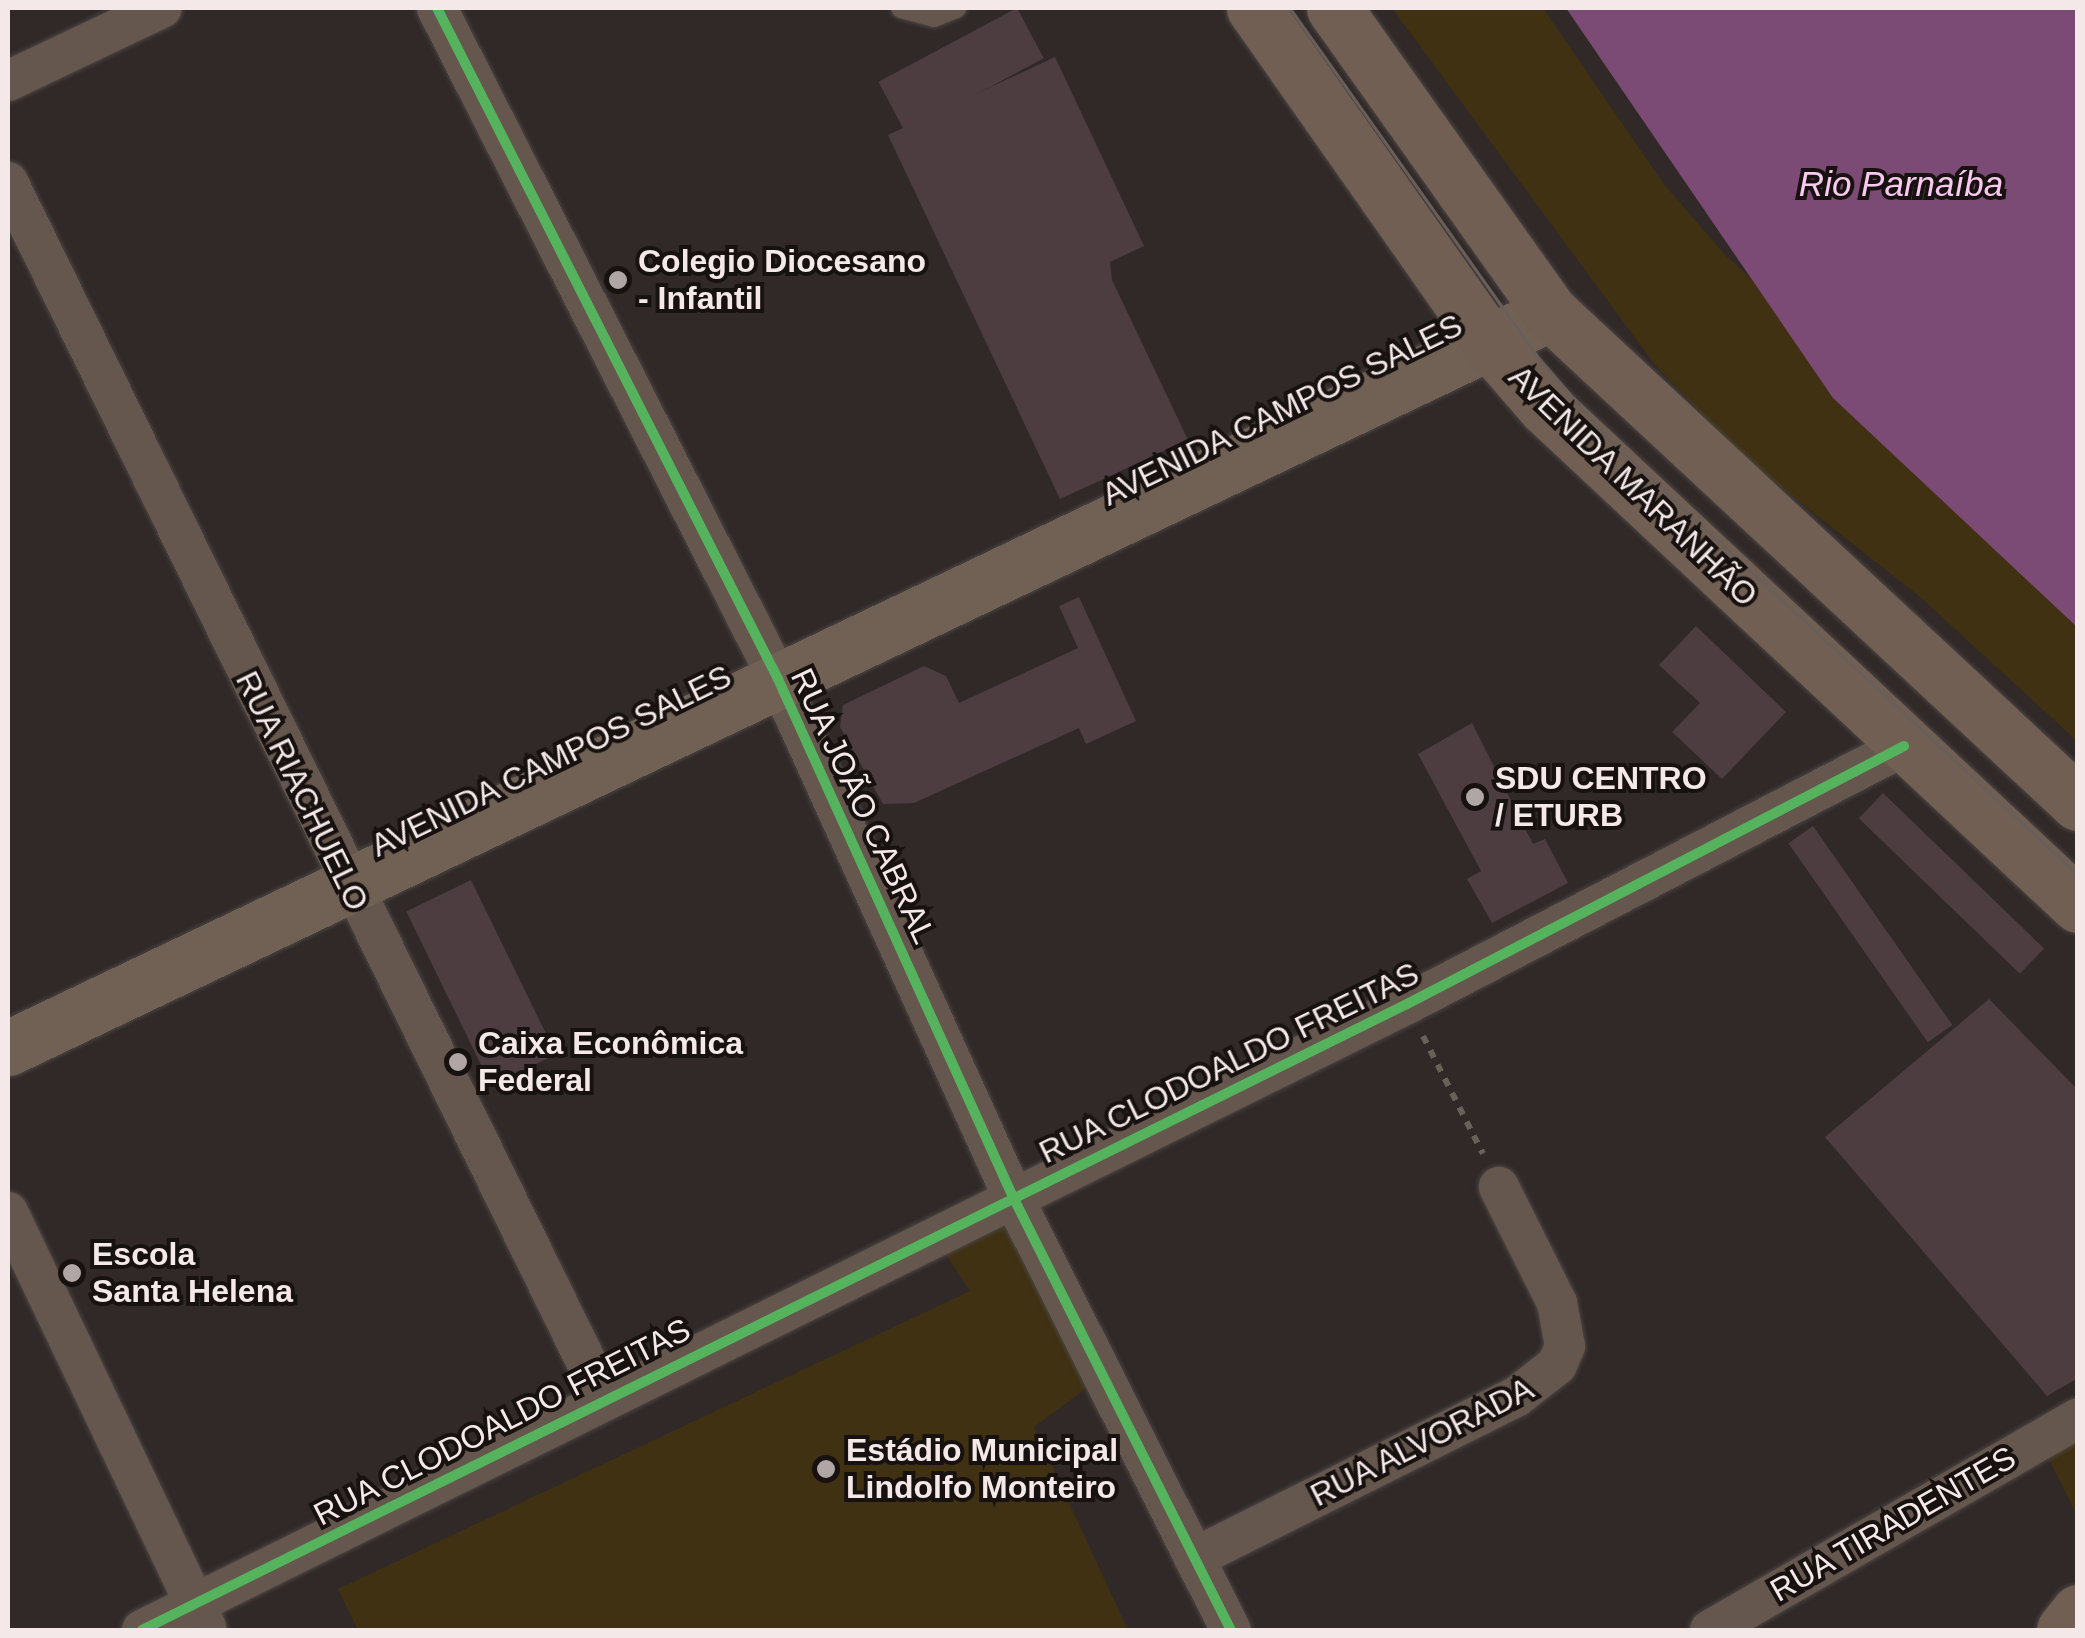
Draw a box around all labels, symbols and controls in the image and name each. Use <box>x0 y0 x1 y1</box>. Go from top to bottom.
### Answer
water label: Rio Parnaíba <box>1799 163 2003 205</box>
place label: Colegio Diocesano - Infantil <box>638 243 926 318</box>
marker: Colegio Diocesano - Infantil <box>607 269 629 291</box>
street label: AVENIDA CAMPOS SALES <box>1095 306 1469 514</box>
street label: AVENIDA MARANHÃO <box>1500 357 1766 615</box>
street label: AVENIDA CAMPOS SALES <box>364 657 738 865</box>
street label: RUA JOÃO CABRAL <box>782 662 944 950</box>
street label: RUA RIACHUELO <box>227 664 377 918</box>
place label: SDU CENTRO / ETURB <box>1495 760 1707 835</box>
marker: SDU CENTRO / ETURB <box>1464 786 1486 808</box>
street label: RUA CLODOALDO FREITAS <box>1032 954 1426 1172</box>
place label: Caixa Econômica Federal <box>478 1025 743 1100</box>
marker: Caixa Econômica Federal <box>447 1051 469 1073</box>
place label: Escola Santa Helena <box>92 1236 293 1311</box>
marker: Escola Santa Helena <box>61 1262 83 1284</box>
street label: RUA CLODOALDO FREITAS <box>307 1310 697 1534</box>
street label: RUA ALVORADA <box>1303 1369 1541 1515</box>
place label: Estádio Municipal Lindolfo Monteiro <box>846 1432 1118 1507</box>
street label: RUA TIRADENTES <box>1763 1438 2023 1610</box>
marker: Estádio Municipal Lindolfo Monteiro <box>815 1458 837 1480</box>

